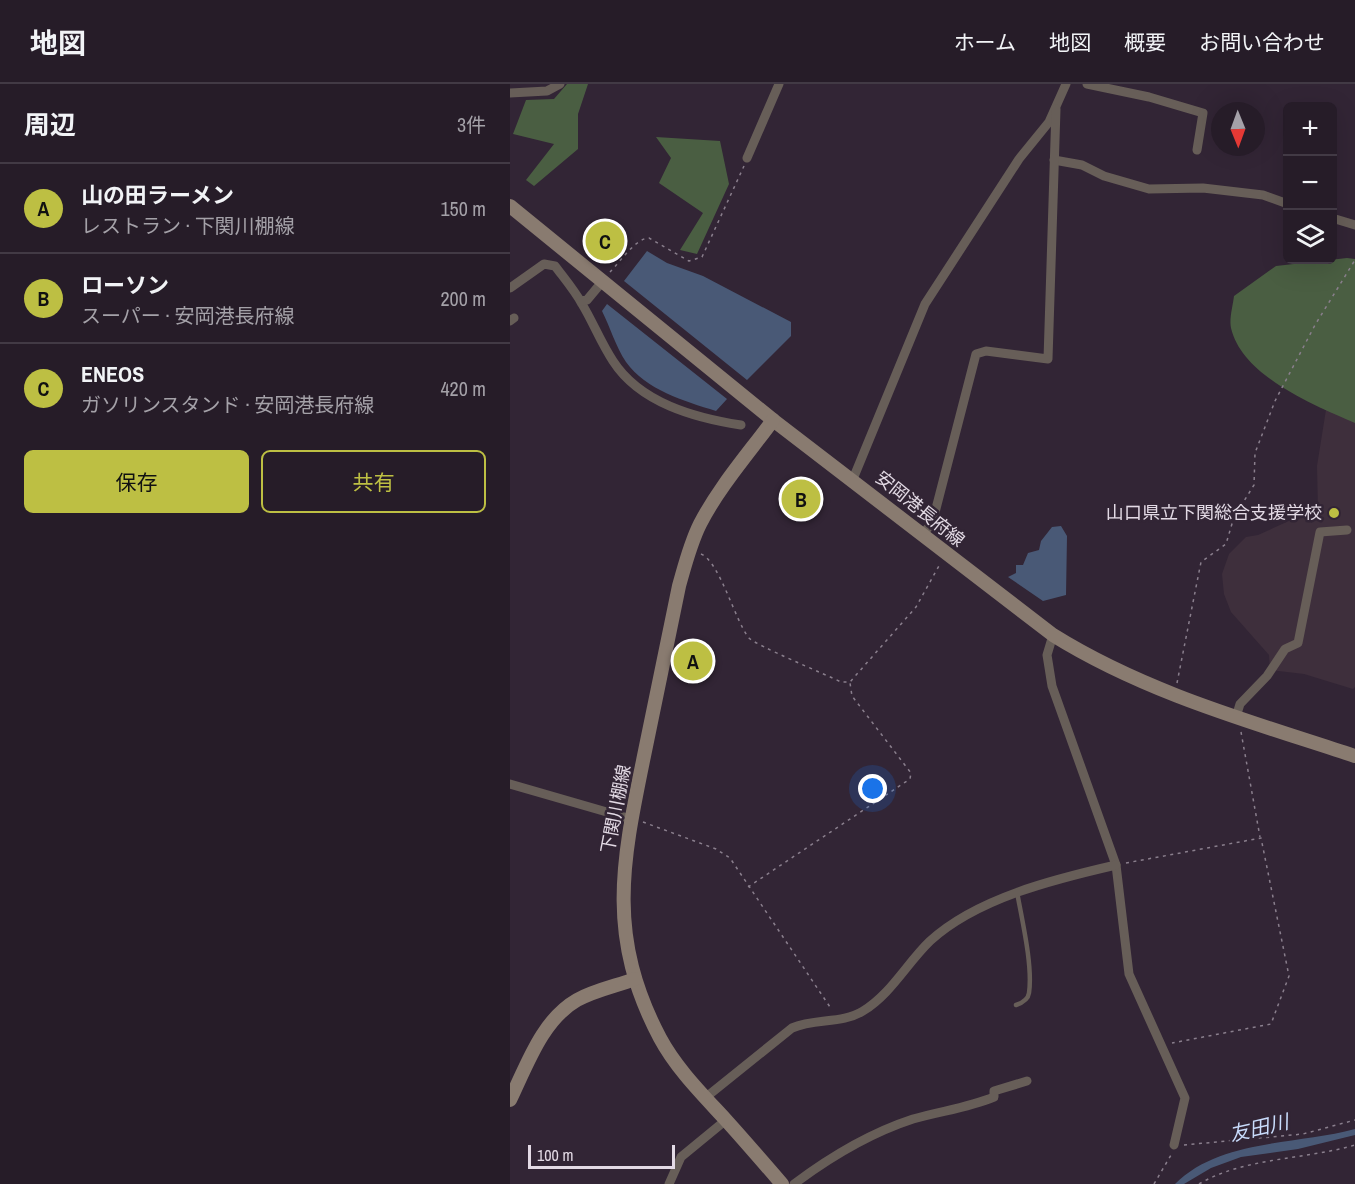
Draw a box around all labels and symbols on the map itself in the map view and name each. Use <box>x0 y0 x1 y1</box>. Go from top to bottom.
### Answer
north arrow <box>1211 102 1265 156</box>
pin: C <box>586 218 625 264</box>
street label: 安岡港長府線 <box>870 465 970 552</box>
pin: B <box>782 476 820 522</box>
place label: 山口県立下関総合支援学校 <box>1106 500 1322 525</box>
marker: 山口県立下関総合支援学校 <box>1327 506 1341 520</box>
pin: A <box>674 638 712 684</box>
street label: 下関川棚線 <box>595 762 636 855</box>
your location <box>858 774 887 803</box>
water label: 友田川 <box>1227 1107 1293 1147</box>
scale bar <box>528 1142 675 1170</box>

